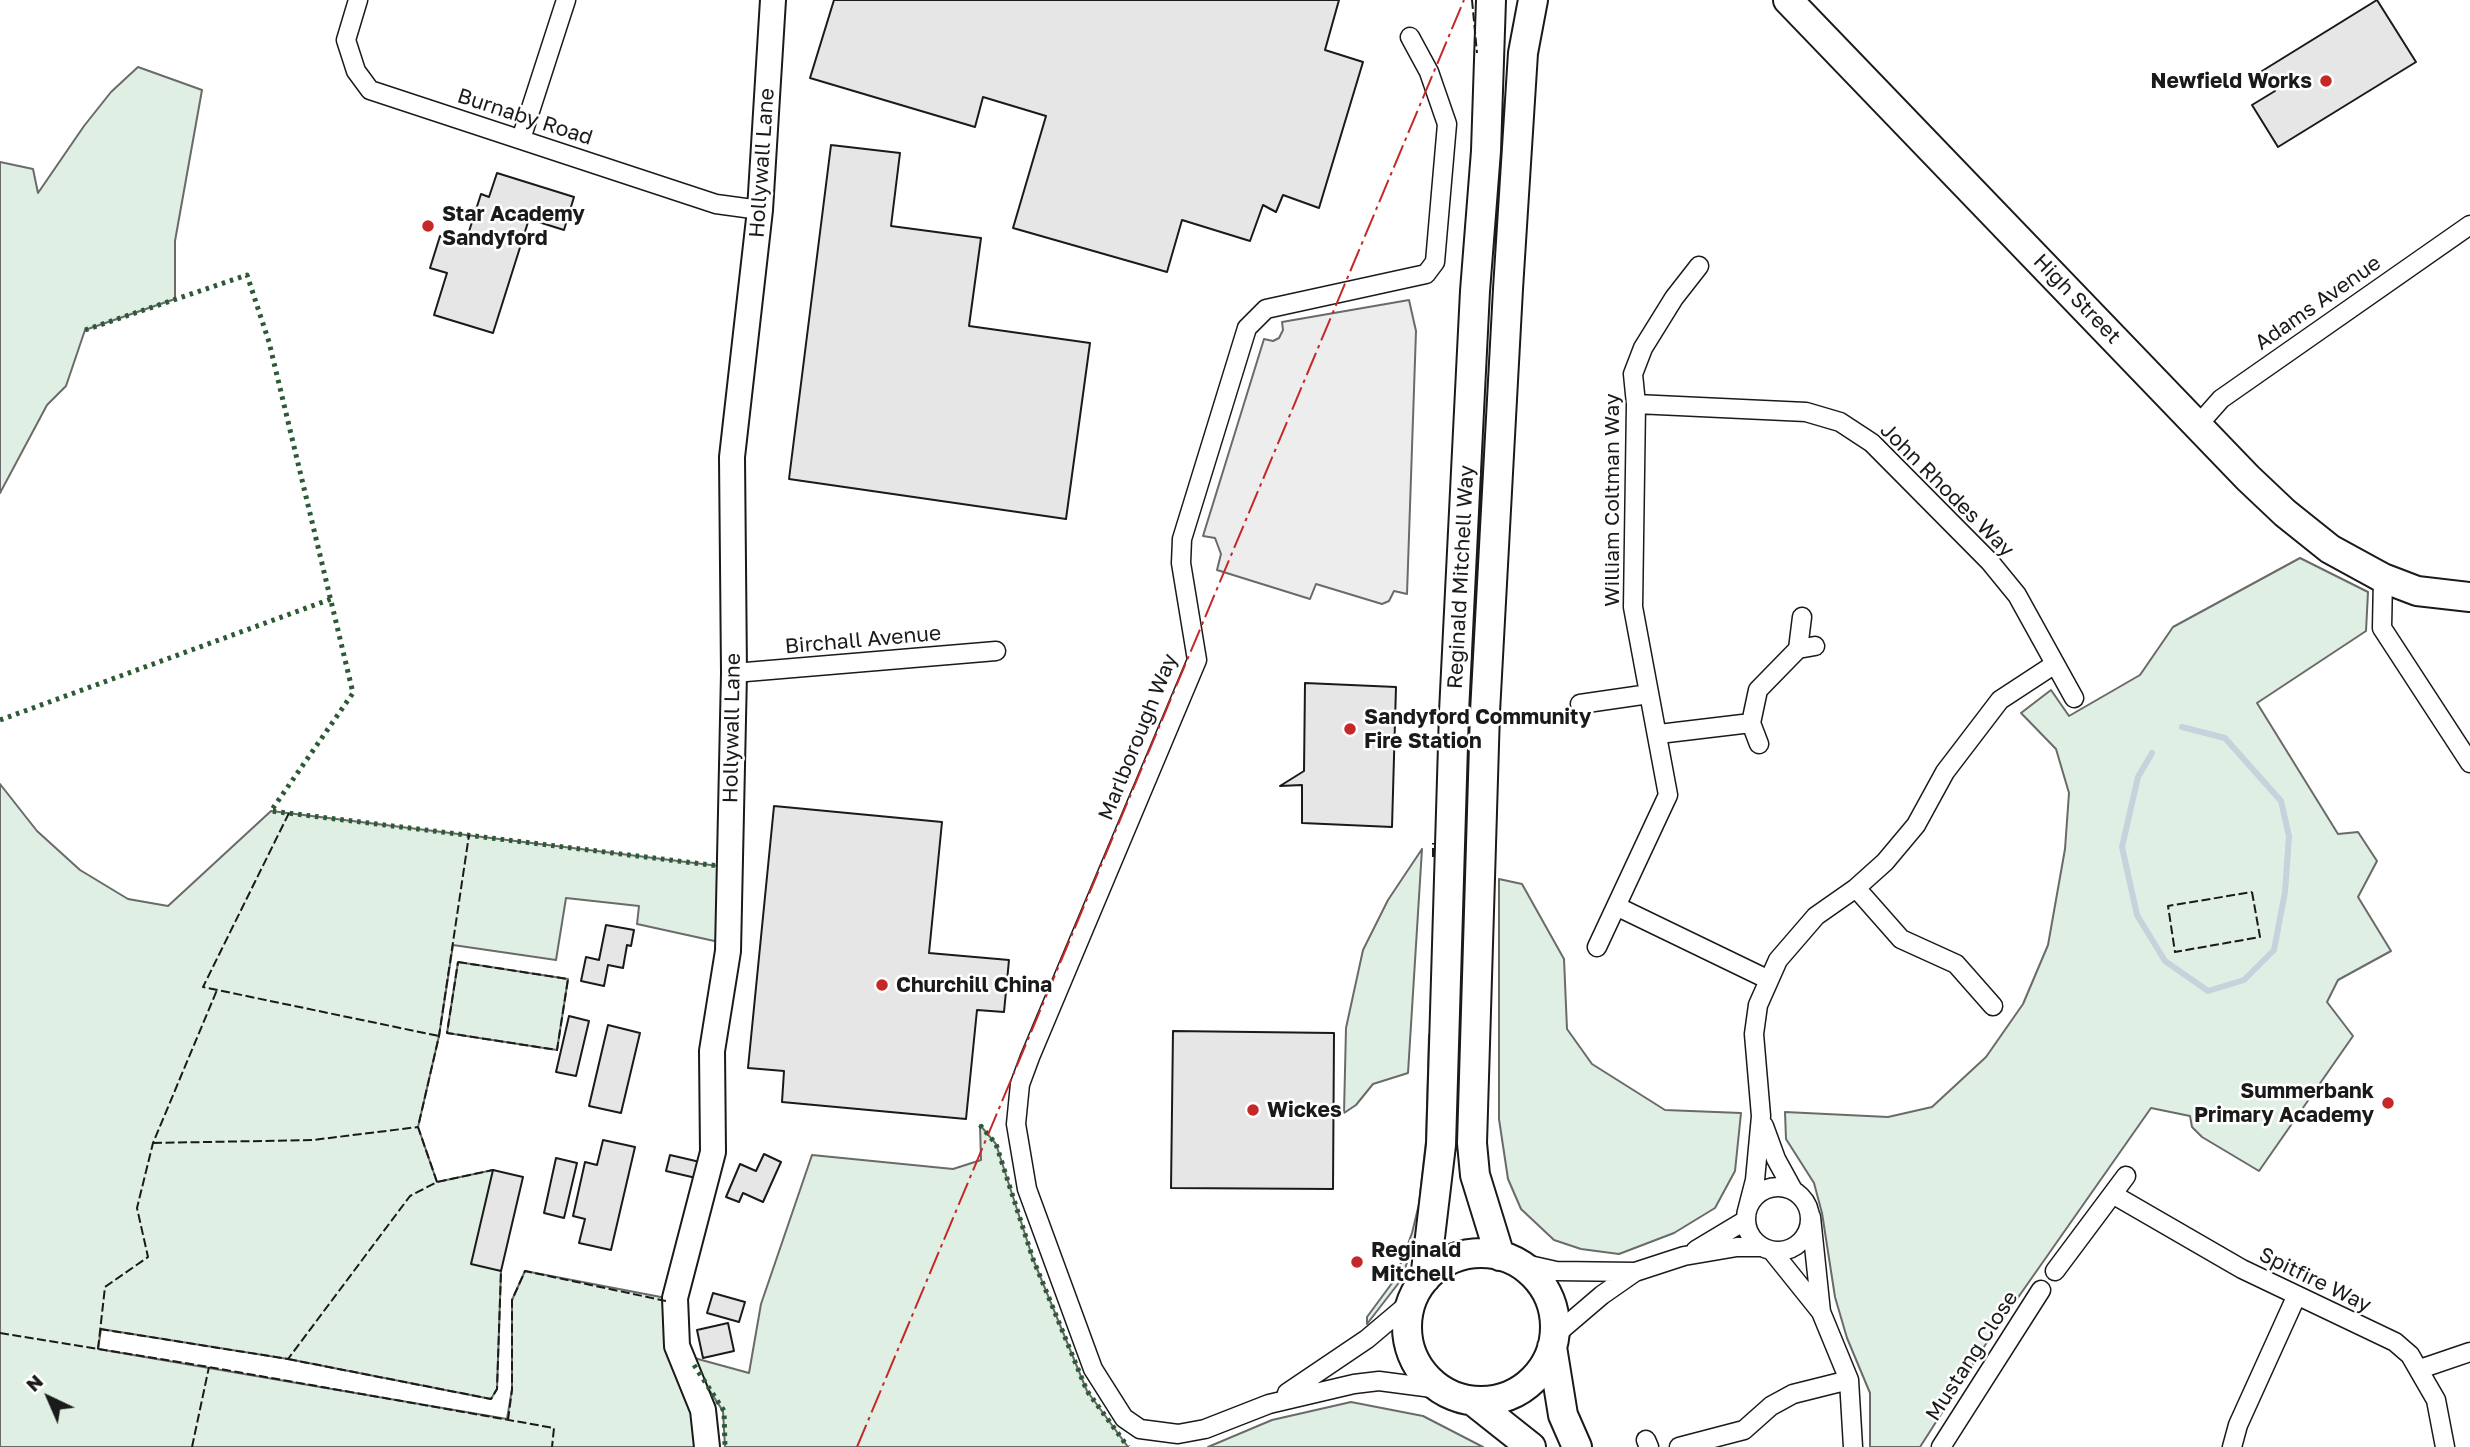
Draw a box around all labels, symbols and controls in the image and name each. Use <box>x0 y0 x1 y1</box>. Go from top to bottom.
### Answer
place label: Newfield Works <box>2150 68 2312 94</box>
marker: Newfield Works <box>2318 73 2334 89</box>
street label: Burnaby Road <box>454 83 596 151</box>
street label: Hollywall Lane <box>744 87 780 239</box>
place label: Star Academy Sandyford <box>442 201 585 251</box>
marker: Star Academy Sandyford <box>420 218 436 234</box>
street label: High Street <box>2028 249 2126 349</box>
street label: Adams Avenue <box>2250 250 2386 356</box>
street label: William Coltman Way <box>1599 393 1625 607</box>
street label: John Rhodes Way <box>1875 418 2019 562</box>
street label: Reginald Mitchell Way <box>1443 464 1479 690</box>
street label: Birchall Avenue <box>784 621 942 659</box>
street label: Marlborough Way <box>1093 650 1183 824</box>
street label: Hollywall Lane <box>718 653 746 803</box>
place label: Sandyford Community Fire Station <box>1364 704 1591 754</box>
marker: Sandyford Community Fire Station <box>1342 721 1358 737</box>
place label: Churchill China <box>896 972 1052 998</box>
marker: Churchill China <box>874 977 890 993</box>
place label: Summerbank Primary Academy <box>2194 1078 2374 1128</box>
marker: Summerbank Primary Academy <box>2380 1095 2396 1111</box>
place label: Wickes <box>1267 1097 1342 1123</box>
marker: Wickes <box>1245 1102 1261 1118</box>
place label: Reginald Mitchell <box>1371 1237 1461 1287</box>
street label: Spitfire Way <box>2255 1242 2375 1318</box>
marker: Reginald Mitchell <box>1349 1254 1365 1270</box>
street label: Mustang Close <box>1921 1286 2023 1426</box>
north arrow <box>14 1363 84 1433</box>
text: N <box>21 1369 47 1396</box>

